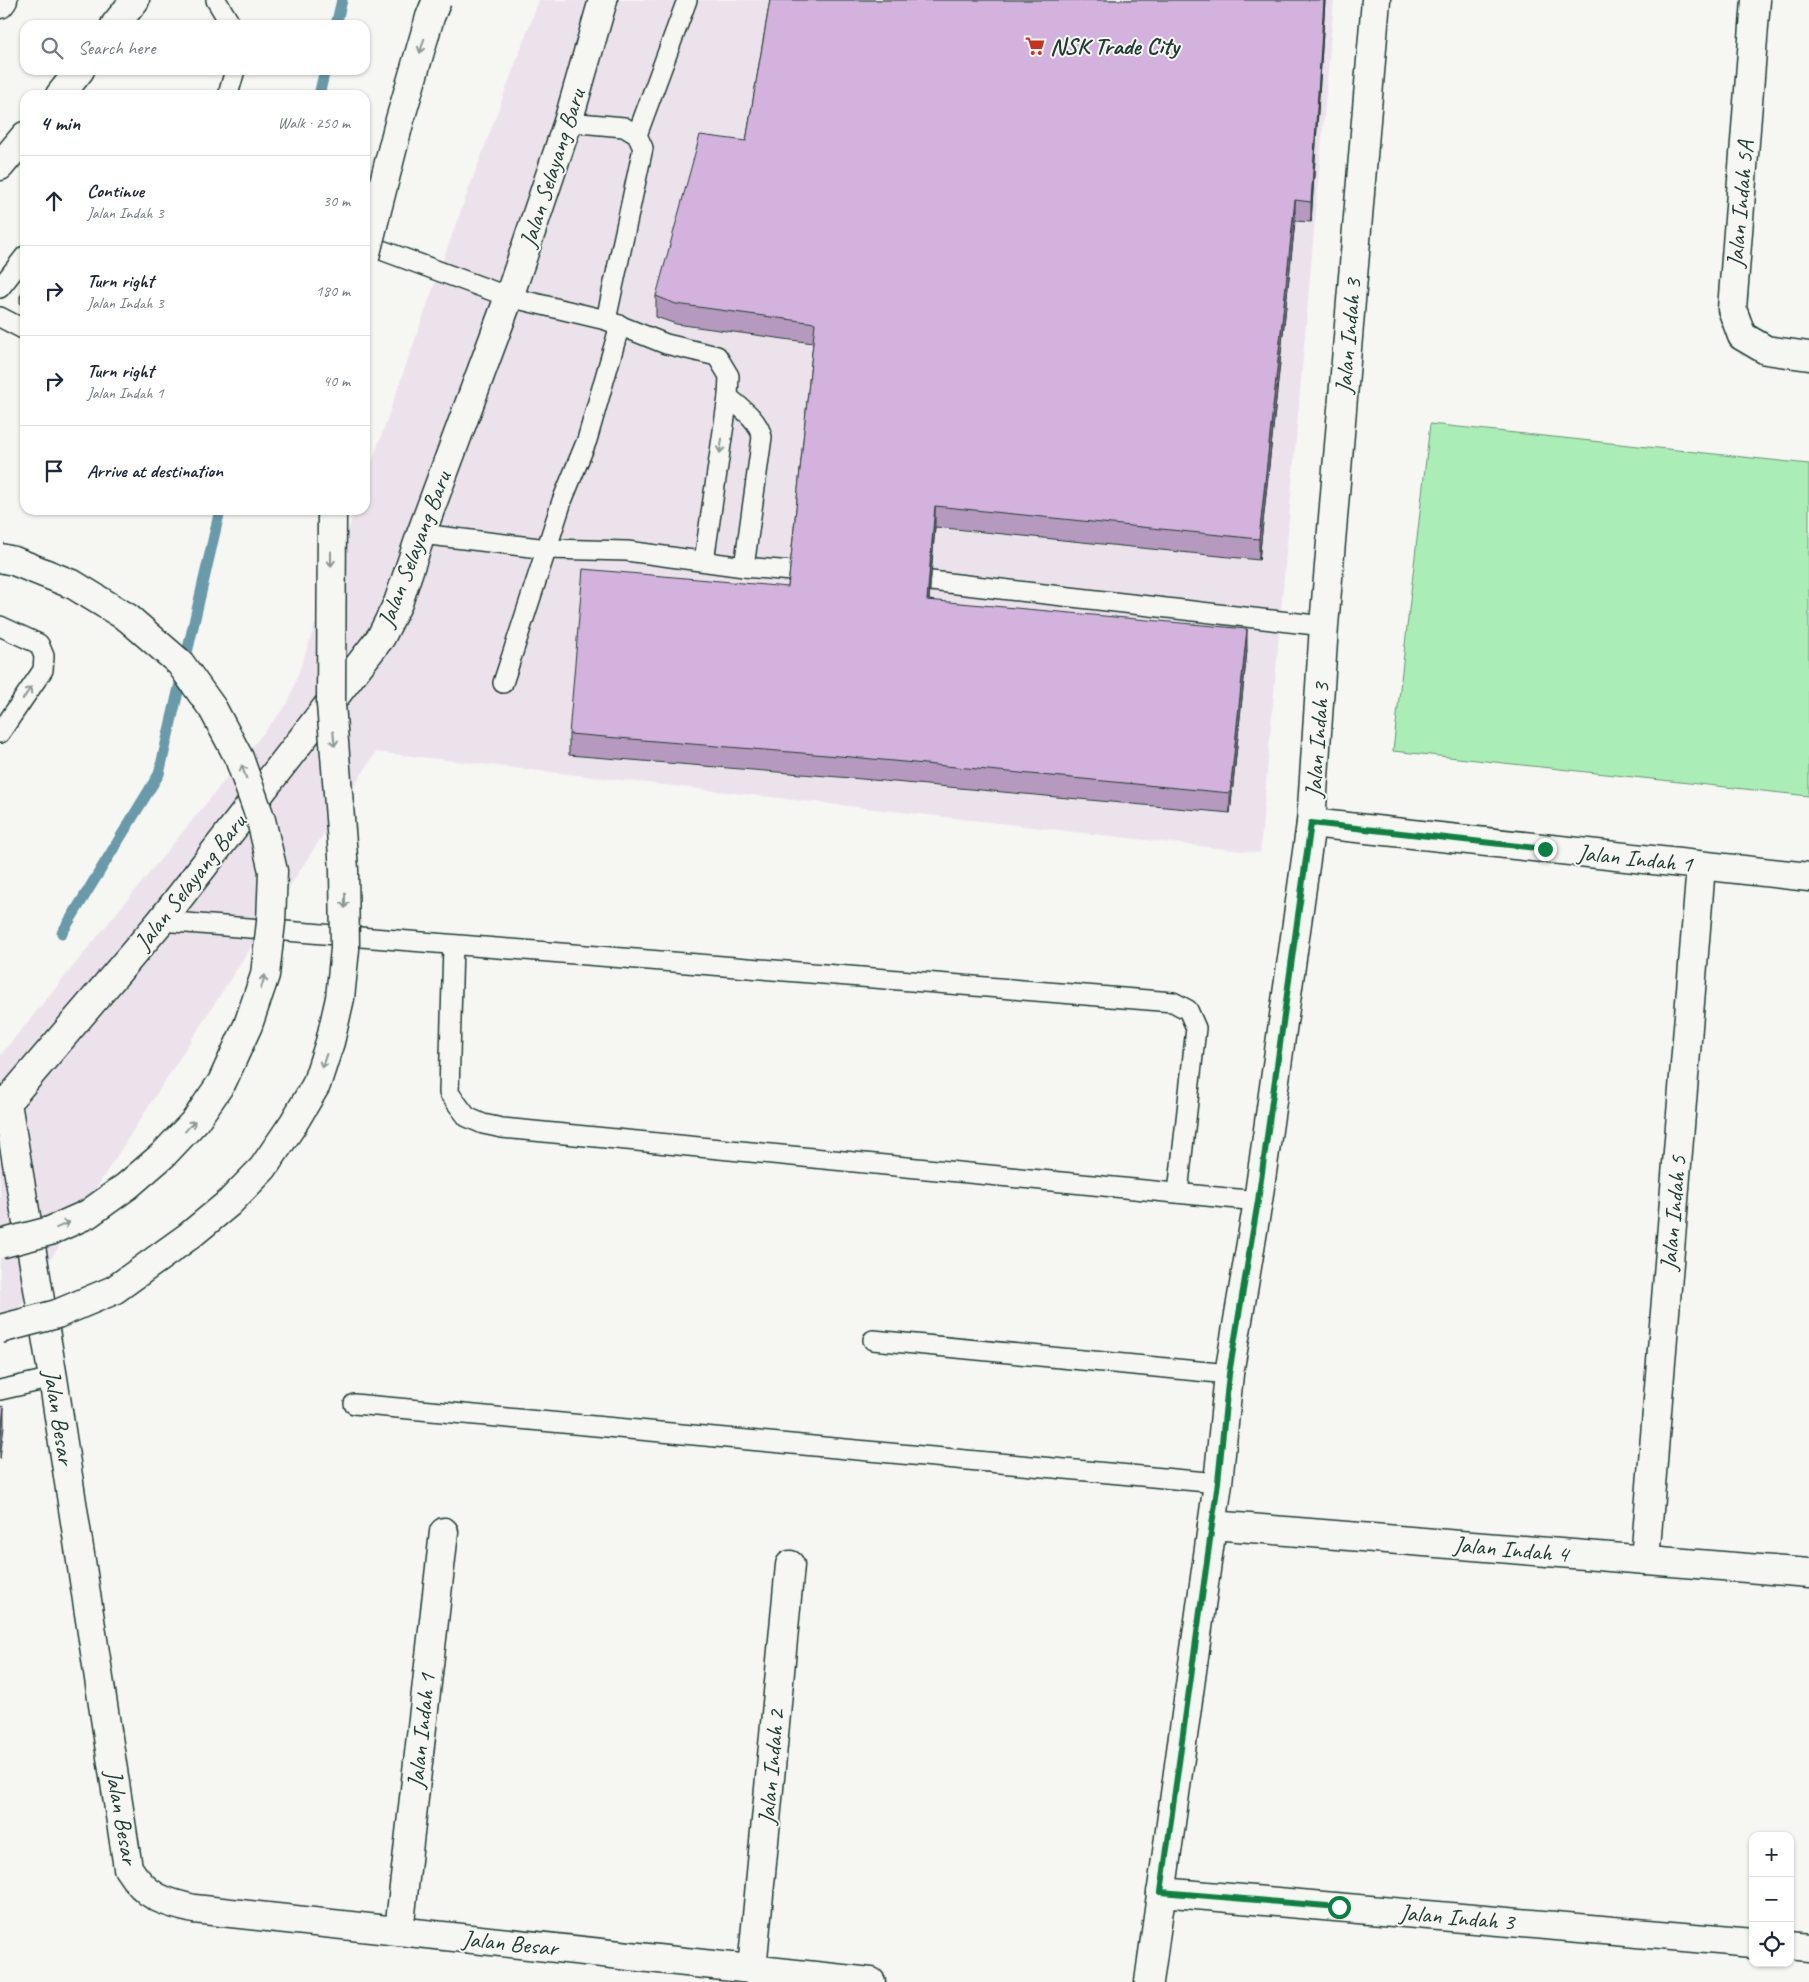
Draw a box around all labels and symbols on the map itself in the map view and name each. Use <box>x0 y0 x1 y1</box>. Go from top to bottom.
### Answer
place label: NSK Trade City <box>1050 31 1182 61</box>
supermarket icon: NSK Trade City <box>1024 35 1046 57</box>
one-way arrow <box>416 38 426 54</box>
street label: Jalan Selayang Baru <box>512 83 592 252</box>
street label: Jalan Indah 5A <box>1719 138 1761 270</box>
street label: Jalan Indah 3 <box>1328 275 1368 396</box>
one-way arrow <box>716 437 726 453</box>
street label: Jalan Selayang Baru <box>370 465 458 632</box>
one-way arrow <box>326 550 336 566</box>
street label: Jalan Indah 3 <box>1298 679 1336 799</box>
one-way arrow <box>22 686 32 700</box>
one-way arrow <box>329 730 339 746</box>
one-way arrow <box>239 764 248 780</box>
street label: Jalan Selayang Baru <box>127 806 254 957</box>
street label: Jalan Indah 1 <box>1575 837 1695 879</box>
route end <box>1534 838 1557 861</box>
one-way arrow <box>340 892 350 908</box>
one-way arrow <box>258 974 268 990</box>
one-way arrow <box>319 1053 328 1068</box>
one-way arrow <box>184 1119 196 1132</box>
street label: Jalan Indah 5 <box>1653 1153 1693 1273</box>
one-way arrow <box>55 1219 70 1229</box>
street label: Jalan Besar <box>37 1367 82 1469</box>
street label: Jalan Indah 4 <box>1451 1529 1572 1569</box>
street label: Jalan Indah 1 <box>400 1671 442 1791</box>
street label: Jalan Indah 2 <box>751 1706 791 1827</box>
street label: Jalan Besar <box>99 1766 145 1869</box>
route start <box>1328 1896 1351 1919</box>
street label: Jalan Indah 3 <box>1397 1897 1518 1937</box>
street label: Jalan Besar <box>460 1923 561 1963</box>

